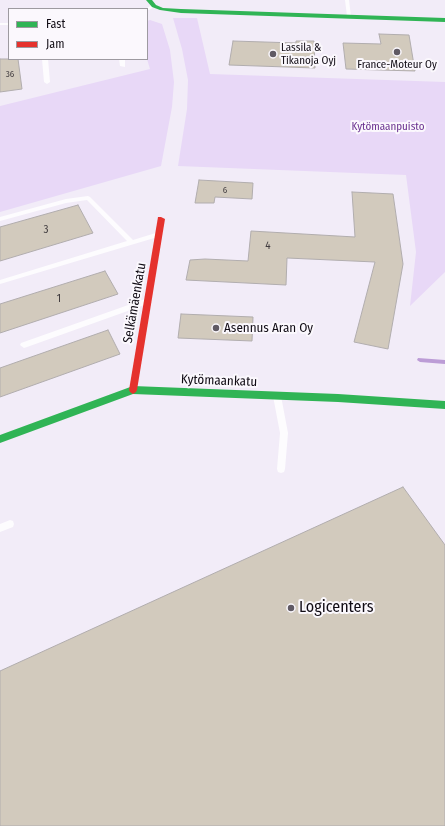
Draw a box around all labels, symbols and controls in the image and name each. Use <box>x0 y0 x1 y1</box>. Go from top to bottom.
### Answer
legend <box>8 8 148 60</box>
text: Fast <box>46 17 65 31</box>
text: Jam <box>46 37 64 51</box>
place label: Lassila & Tikanoja Oyj <box>281 41 336 67</box>
marker: France-Moteur Oy <box>392 47 402 57</box>
marker: Lassila & Tikanoja Oyj <box>268 49 278 59</box>
place label: France-Moteur Oy <box>357 58 437 72</box>
house number: 36 <box>6 69 14 79</box>
park label: Kytömaanpuisto <box>351 120 425 134</box>
house number: 6 <box>223 185 227 195</box>
house number: 3 <box>44 223 48 237</box>
house number: 4 <box>265 239 271 253</box>
street label: Selkämäenkatu <box>120 262 150 344</box>
house number: 1 <box>57 292 61 306</box>
place label: Asennus Aran Oy <box>224 320 313 336</box>
marker: Asennus Aran Oy <box>211 323 221 333</box>
street label: Kytömaankatu <box>181 372 257 390</box>
place label: Logicenters <box>299 598 374 618</box>
marker: Logicenters <box>286 603 296 613</box>

